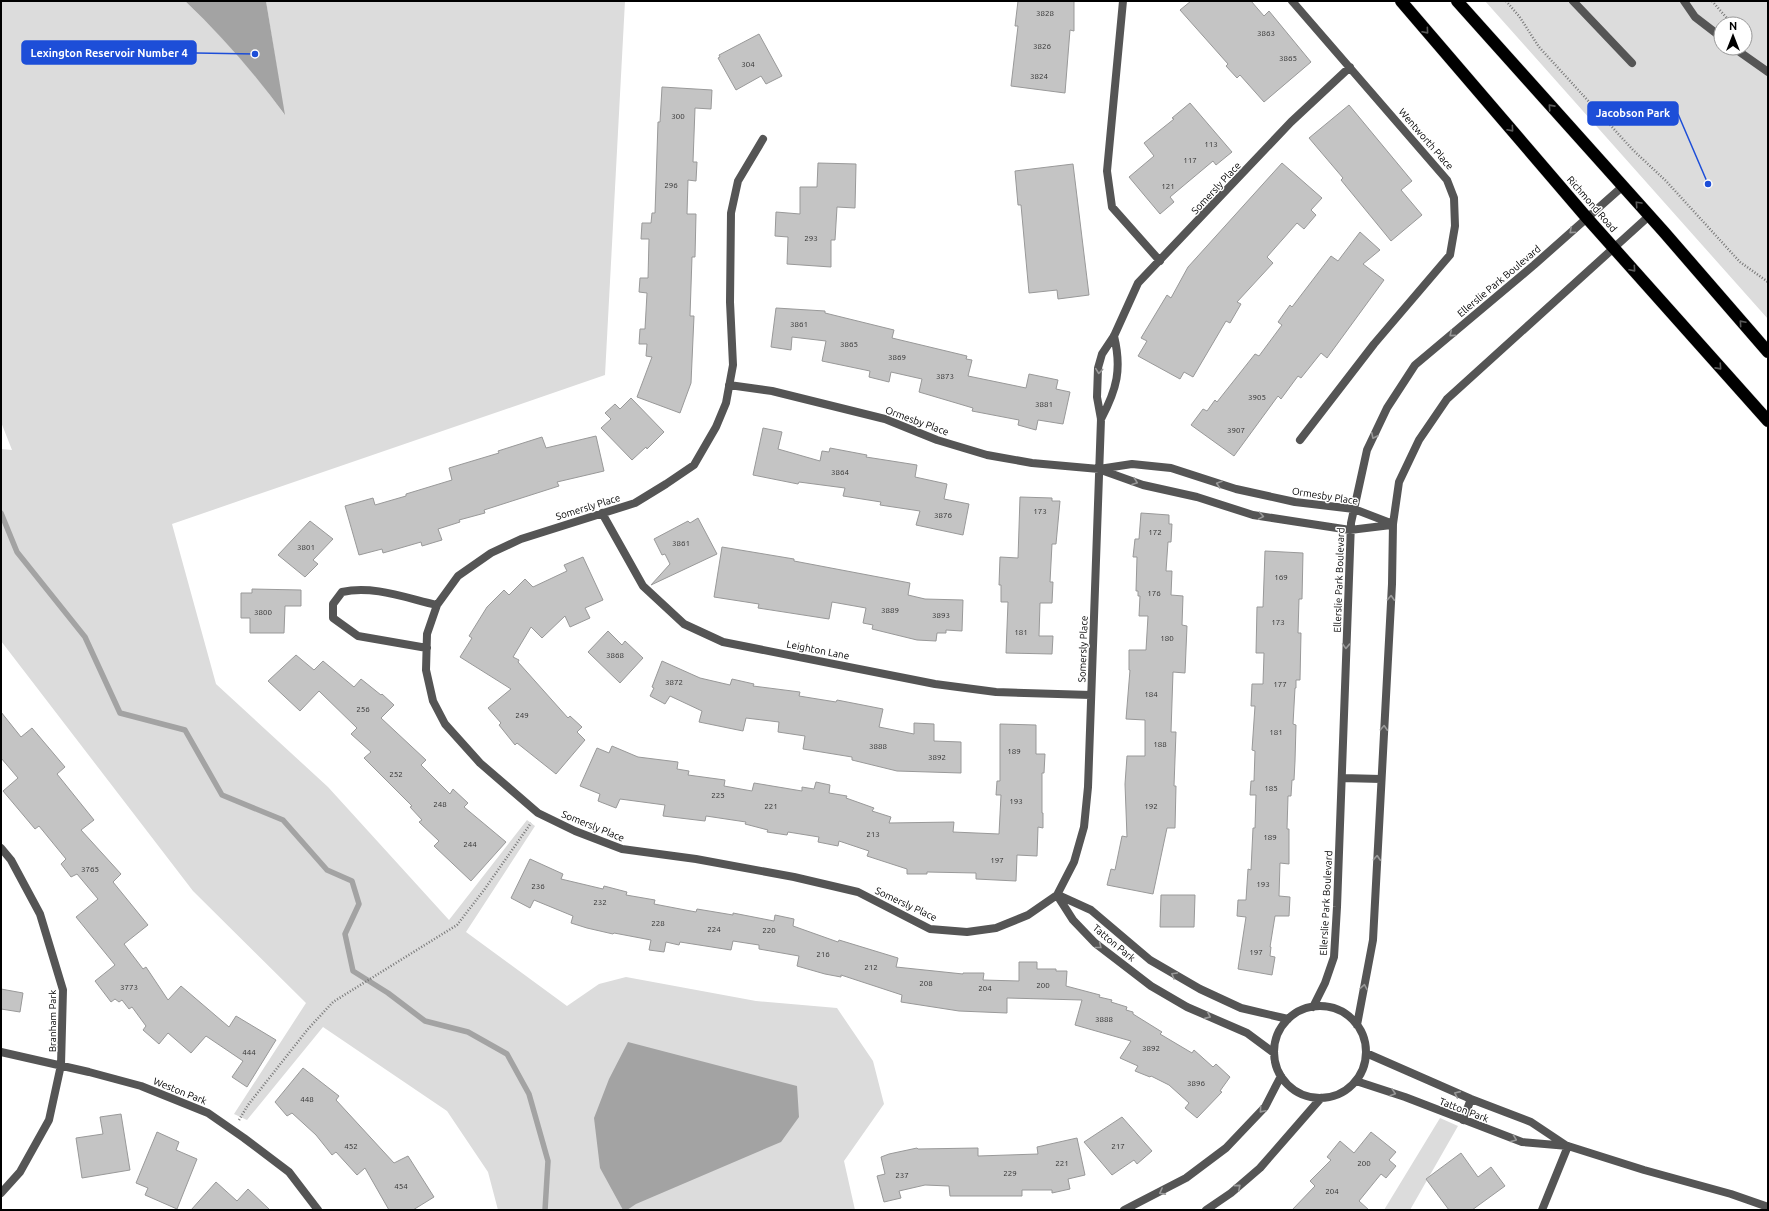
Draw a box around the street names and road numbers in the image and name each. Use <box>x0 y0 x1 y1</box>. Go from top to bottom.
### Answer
street label: Wentworth Place <box>1396 106 1456 172</box>
street label: Somersly Place <box>1189 160 1243 216</box>
street label: Richmond Road <box>1565 174 1619 234</box>
street label: Ellerslie Park Boulevard <box>1455 243 1543 319</box>
street label: Ormesby Place <box>884 404 950 438</box>
street label: Ormesby Place <box>1291 485 1359 507</box>
street label: Somersly Place <box>554 492 622 522</box>
street label: Ellerslie Park Boulevard <box>1332 527 1346 633</box>
street label: Somersly Place <box>1076 615 1090 683</box>
street label: Leighton Lane <box>786 639 850 661</box>
street label: Somersly Place <box>560 808 626 844</box>
street label: Ellerslie Park Boulevard <box>1318 850 1334 956</box>
street label: Somersly Place <box>873 885 939 923</box>
street label: Tatton Park <box>1091 922 1137 964</box>
street label: Branham Park <box>47 990 58 1052</box>
street label: Weston Park <box>152 1075 208 1107</box>
street label: Tatton Park <box>1438 1096 1490 1124</box>

